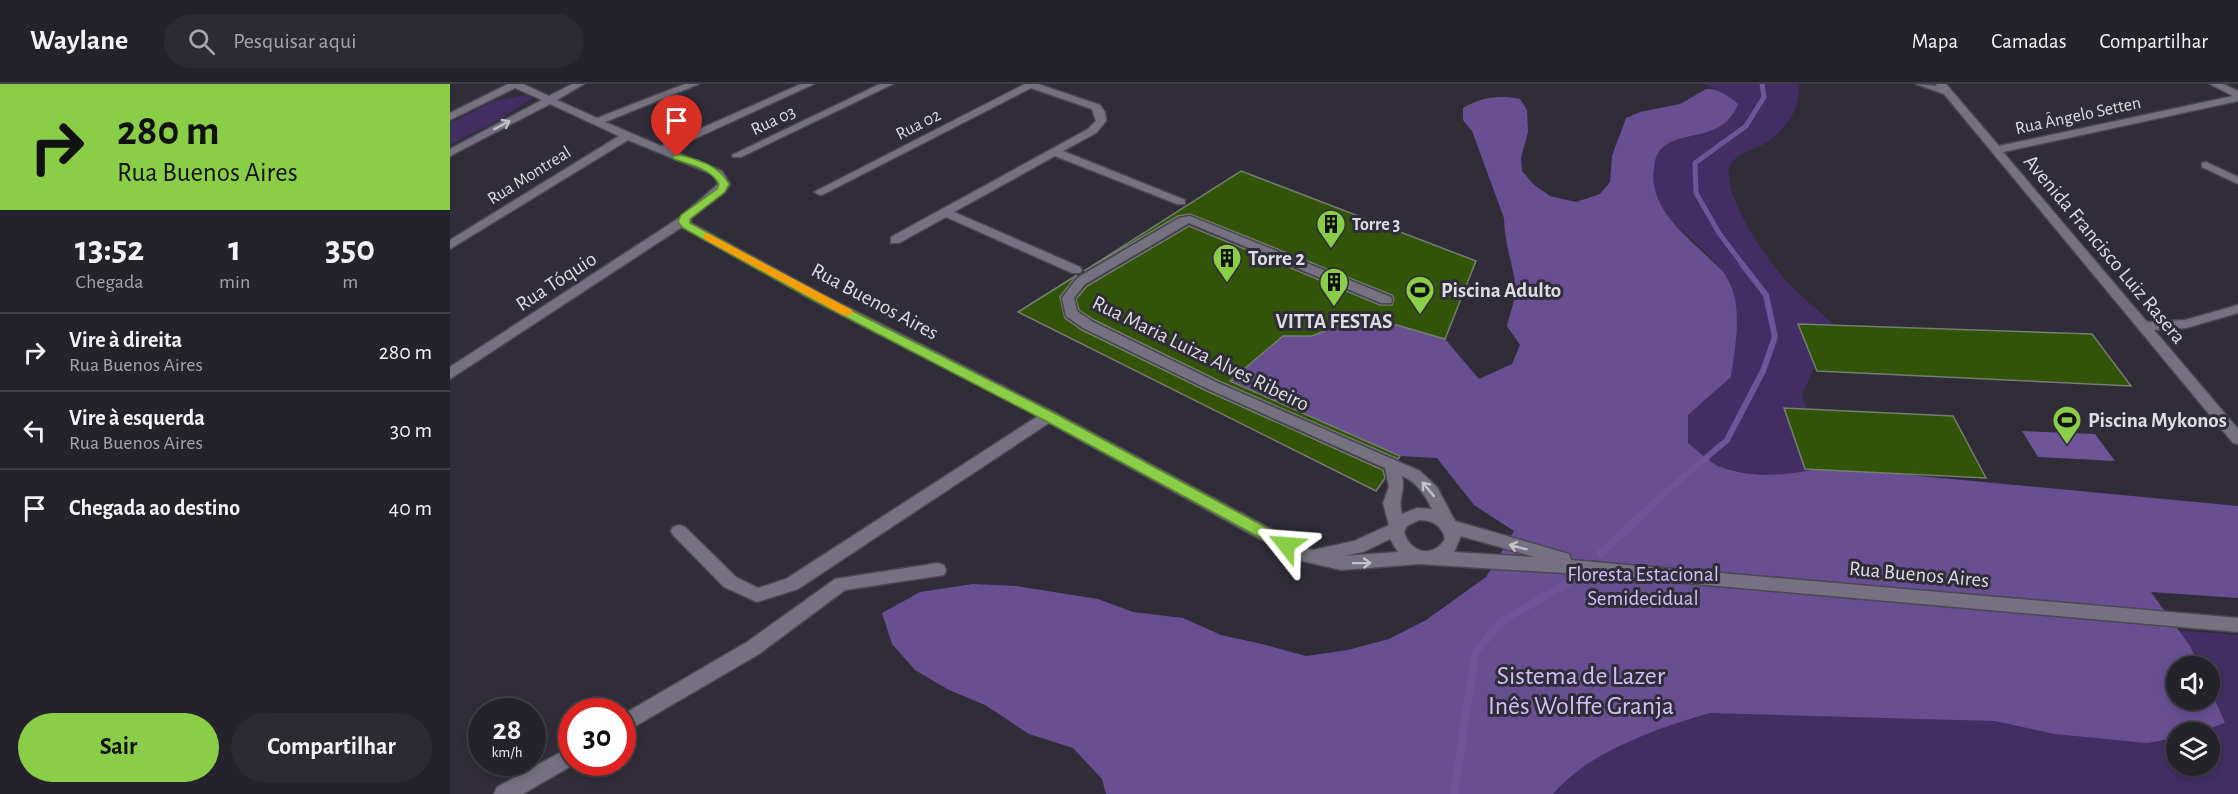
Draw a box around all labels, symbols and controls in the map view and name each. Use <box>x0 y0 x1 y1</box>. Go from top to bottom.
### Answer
search box <box>164 14 584 68</box>
icon: search <box>185 25 218 58</box>
text: Waylane <box>30 27 128 55</box>
text: Pesquisar aqui <box>233 30 356 52</box>
text: Mapa <box>1912 31 1958 52</box>
text: Camadas <box>1991 31 2066 52</box>
text: Compartilhar <box>2099 31 2208 52</box>
street label: Rua Ângelo Setten <box>2013 91 2143 138</box>
pin <box>651 95 702 157</box>
street label: Rua 03 <box>748 103 799 139</box>
icon: arrive <box>660 104 693 137</box>
street label: Rua 02 <box>893 106 944 144</box>
icon: right <box>18 108 96 186</box>
text: 280 m <box>117 110 220 152</box>
one-way arrow <box>492 119 510 130</box>
street label: Rua Montreal <box>485 143 574 209</box>
street label: Avenida Francisco Luiz Rasera <box>2020 151 2190 348</box>
text: Rua Buenos Aires <box>117 159 298 186</box>
building icon: Torre 3 <box>1315 208 1347 250</box>
place label: Torre 3 <box>1352 216 1400 234</box>
text: 13:52 <box>75 231 144 267</box>
text: 1 <box>228 231 241 267</box>
text: 350 <box>325 231 375 267</box>
building icon: Torre 2 <box>1211 242 1243 284</box>
street label: Rua Tóquio <box>512 248 600 315</box>
place label: Torre 2 <box>1248 248 1305 269</box>
street label: Rua Buenos Aires <box>808 259 942 344</box>
building icon: VITTA FESTAS <box>1318 266 1350 308</box>
text: Chegada <box>75 272 144 292</box>
text: min <box>219 272 250 292</box>
text: m <box>342 272 358 292</box>
sports icon: Piscina Adulto <box>1404 274 1436 316</box>
place label: Piscina Adulto <box>1441 280 1561 301</box>
street label: Rua Maria Luiza Alves Ribeiro <box>1089 292 1313 415</box>
place label: VITTA FESTAS <box>1275 311 1393 332</box>
text: Vire à direita <box>69 329 182 351</box>
icon: right <box>18 336 51 369</box>
text: 280 m <box>379 341 432 363</box>
text: Rua Buenos Aires <box>69 355 203 375</box>
sports icon: Piscina Mykonos <box>2051 404 2083 446</box>
text: Vire à esquerda <box>69 407 205 429</box>
place label: Piscina Mykonos <box>2088 410 2227 431</box>
icon: left <box>18 414 51 447</box>
text: 30 m <box>390 419 432 441</box>
text: Rua Buenos Aires <box>69 433 203 453</box>
one-way arrow <box>1421 481 1434 497</box>
icon: arrive <box>18 492 51 525</box>
text: Chegada ao destino <box>69 497 240 519</box>
text: 40 m <box>389 497 432 519</box>
position arrow <box>1254 513 1318 577</box>
one-way arrow <box>1509 541 1528 552</box>
one-way arrow <box>1351 557 1371 568</box>
street label: Rua Buenos Aires <box>1848 558 1990 591</box>
park label: Floresta Estacional Semidecidual <box>1567 564 1719 609</box>
map controls <box>2166 656 2220 776</box>
button: sound <box>2166 656 2220 710</box>
park label: Sistema de Lazer Inês Wolffe Granja <box>1488 663 1674 719</box>
speed limit sign: 30 <box>558 698 636 776</box>
button: Sair <box>18 713 219 782</box>
button: Compartilhar <box>231 713 432 782</box>
text: 28 <box>493 715 521 745</box>
button: layers <box>2166 722 2220 776</box>
text: km/h <box>492 745 522 760</box>

